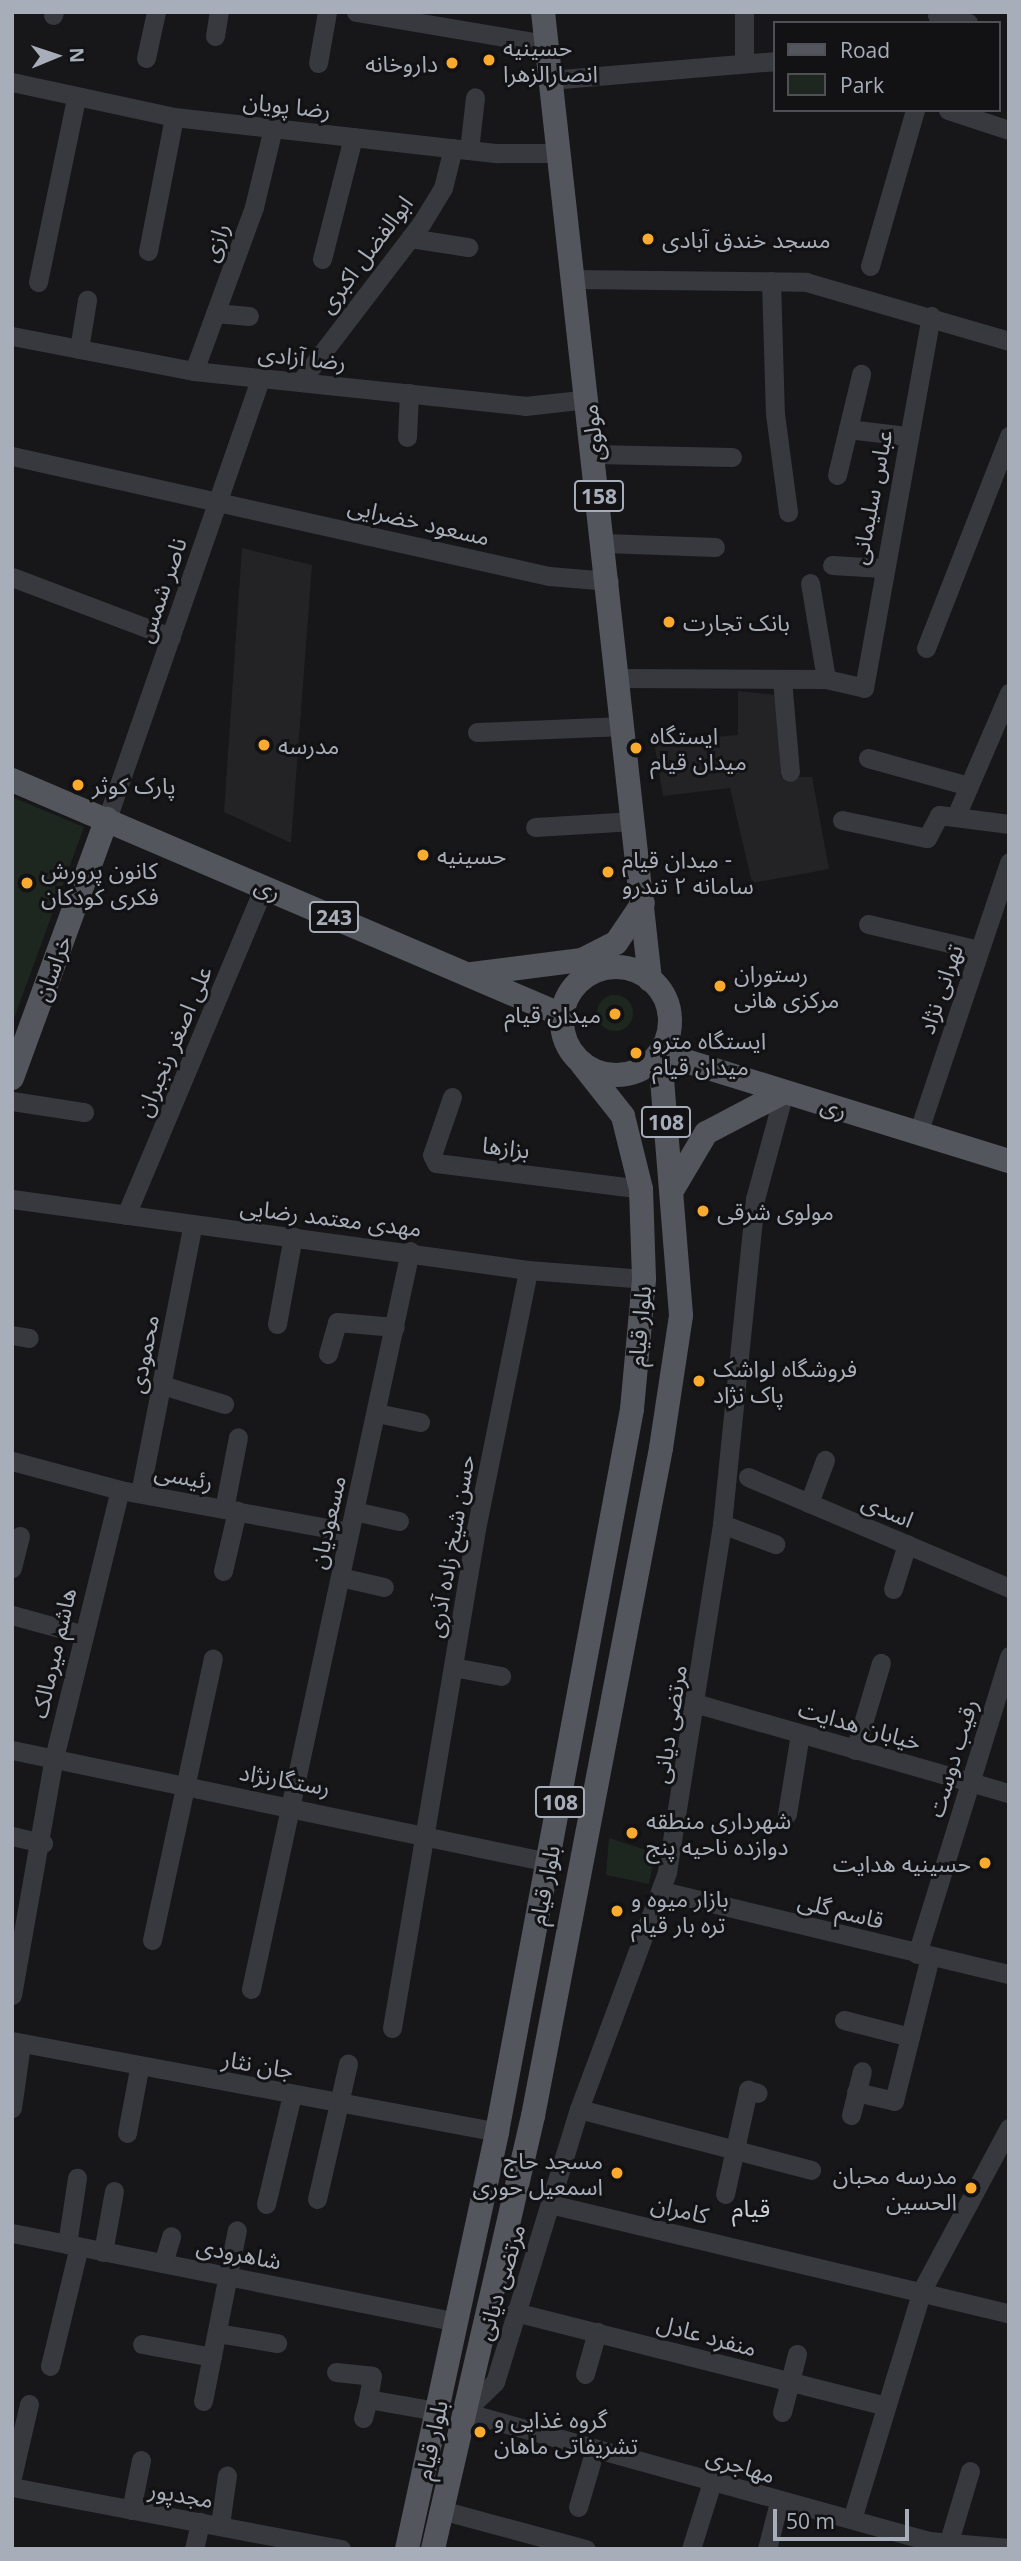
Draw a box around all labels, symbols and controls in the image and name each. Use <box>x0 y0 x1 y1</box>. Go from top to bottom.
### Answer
north arrow <box>21 21 91 91</box>
legend <box>772 21 1000 112</box>
place label: حسینیه انصارالزهرا <box>503 33 598 87</box>
text: Road <box>840 36 890 64</box>
text: N <box>64 47 90 63</box>
place label: داروخانه <box>365 49 438 77</box>
marker: حسینیه انصارالزهرا <box>481 52 497 68</box>
marker: داروخانه <box>444 55 460 71</box>
text: Park <box>840 71 884 99</box>
street label: رضا پویان <box>242 87 332 123</box>
street label: ابوالفضل اکبری <box>312 190 418 318</box>
street label: رازی <box>195 219 235 265</box>
place label: مسجد خندق آبادی <box>662 225 831 253</box>
marker: مسجد خندق آبادی <box>640 231 656 247</box>
street label: رضا آزادی <box>257 339 347 375</box>
street label: مولوی <box>575 403 609 463</box>
street label: عباس سلیمانی <box>844 427 898 567</box>
road number: 158 <box>573 478 625 514</box>
street label: مسعود خضرایی <box>345 491 493 551</box>
street label: ناصر شمس <box>130 534 192 646</box>
place label: بانک تجارت <box>683 608 790 636</box>
marker: بانک تجارت <box>661 614 677 630</box>
place label: ایستگاه میدان قیام <box>650 721 747 775</box>
place label: مدرسه <box>278 731 339 759</box>
marker: مدرسه <box>256 737 272 753</box>
marker: ایستگاه میدان قیام <box>628 740 644 756</box>
place label: پارک کوثر <box>92 771 176 799</box>
marker: پارک کوثر <box>70 777 86 793</box>
place label: حسینیه <box>437 841 506 869</box>
place label: میدان قیام - سامانه ۲ تندرو <box>622 845 754 899</box>
marker: حسینیه <box>415 847 431 863</box>
place label: کانون پرورش فکری کودکان <box>41 856 159 910</box>
marker: میدان قیام - سامانه ۲ تندرو <box>600 864 616 880</box>
street label: ری <box>251 870 285 906</box>
marker: کانون پرورش فکری کودکان <box>19 875 35 891</box>
road number: 243 <box>308 900 360 934</box>
street label: خراسان <box>27 931 77 1005</box>
street label: تهرانی نژاد <box>912 941 968 1037</box>
place label: رستوران مرکزی هانی <box>734 959 839 1013</box>
street label: علی اصغر رنجبران <box>129 962 217 1120</box>
marker: رستوران مرکزی هانی <box>712 978 728 994</box>
place label: میدان قیام <box>504 1000 601 1028</box>
marker: میدان قیام <box>607 1006 623 1022</box>
place label: ایستگاه مترو میدان قیام <box>652 1026 766 1080</box>
marker: ایستگاه مترو میدان قیام <box>626 1043 646 1063</box>
street label: ری <box>818 1090 850 1124</box>
road number: 108 <box>640 1104 692 1140</box>
street label: بزازها <box>481 1130 531 1164</box>
street label: مهدی معتمد رضایی <box>239 1192 423 1242</box>
place label: مولوی شرقی <box>717 1197 834 1225</box>
marker: مولوی شرقی <box>695 1203 711 1219</box>
street label: بلوار قیام <box>622 1285 656 1367</box>
street label: محمودی <box>122 1312 164 1396</box>
place label: فروشگاه لواشک پاک نژاد <box>713 1354 857 1408</box>
marker: فروشگاه لواشک پاک نژاد <box>691 1373 707 1389</box>
street label: حسن شیخ زاده آذری <box>420 1452 480 1640</box>
street label: رئیسی <box>152 1457 216 1495</box>
street label: مسعودیان <box>303 1473 351 1571</box>
street label: اسدی <box>858 1487 918 1533</box>
street label: هاشم میرمالک <box>25 1585 81 1721</box>
street label: مرتضی دیانی <box>646 1663 692 1785</box>
street label: خیابان‌ هدایت <box>795 1694 925 1756</box>
street label: رقیب دوست <box>921 1696 983 1820</box>
street label: رستگارنژاد <box>237 1757 333 1801</box>
road number: 108 <box>534 1784 586 1820</box>
place label: شهرداری منطقه دوازده ناحیه پنج <box>646 1806 791 1860</box>
marker: شهرداری منطقه دوازده ناحیه پنج <box>624 1825 640 1841</box>
street label: بلوار قیام <box>523 1843 565 1927</box>
place label: حسینیه هدایت <box>833 1849 971 1877</box>
marker: حسینیه هدایت <box>977 1855 993 1871</box>
place label: بازار میوه و تره بار قیام <box>631 1884 729 1938</box>
street label: قاسم گلی <box>795 1886 887 1934</box>
marker: بازار میوه و تره بار قیام <box>609 1903 625 1919</box>
street label: جان نثار <box>220 2044 296 2084</box>
place label: مسجد حاج اسمعیل حوری <box>473 2146 603 2200</box>
place label: مدرسه محبان الحسین <box>833 2161 957 2215</box>
marker: مسجد حاج اسمعیل حوری <box>609 2165 625 2181</box>
marker: مدرسه محبان الحسین <box>963 2180 979 2196</box>
street label: کامران <box>649 2189 711 2229</box>
district label: قیام <box>732 2194 770 2222</box>
street label: مرتضی دیانی <box>469 2221 531 2343</box>
street label: شاهرودی <box>194 2231 284 2275</box>
street label: منفرد عادل <box>654 2308 760 2362</box>
street label: بلوار قیام <box>409 2398 453 2482</box>
place label: گروه غذایی و تشریفاتی ماهان <box>494 2405 638 2459</box>
marker: گروه غذایی و تشریفاتی ماهان <box>472 2424 488 2440</box>
street label: مهاجری <box>703 2441 779 2489</box>
street label: مجدپور <box>147 2475 215 2513</box>
scale bar <box>776 2494 912 2538</box>
text: 50 m <box>786 2507 835 2535</box>

